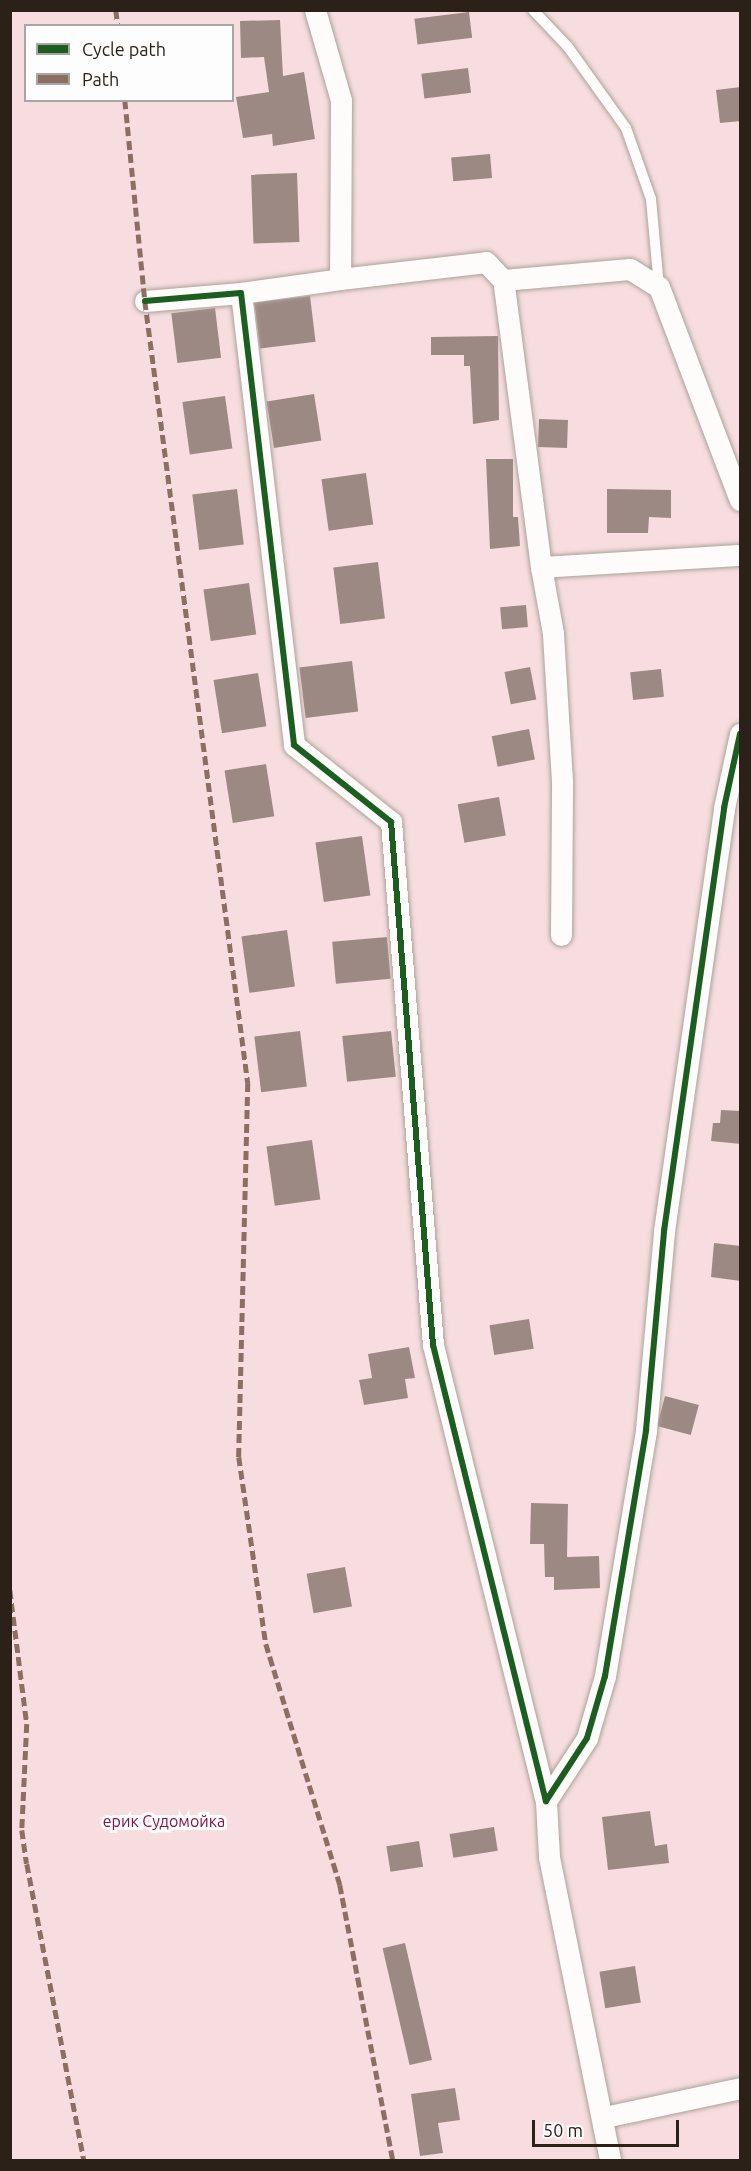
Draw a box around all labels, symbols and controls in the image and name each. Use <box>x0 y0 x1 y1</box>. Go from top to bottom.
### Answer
legend <box>24 24 234 102</box>
text: Cycle path <box>82 39 166 59</box>
text: Path <box>82 69 119 89</box>
park label: ерик Судомойка <box>103 1811 225 1831</box>
scale bar <box>535 2108 682 2146</box>
text: 50 m <box>543 2120 583 2140</box>

